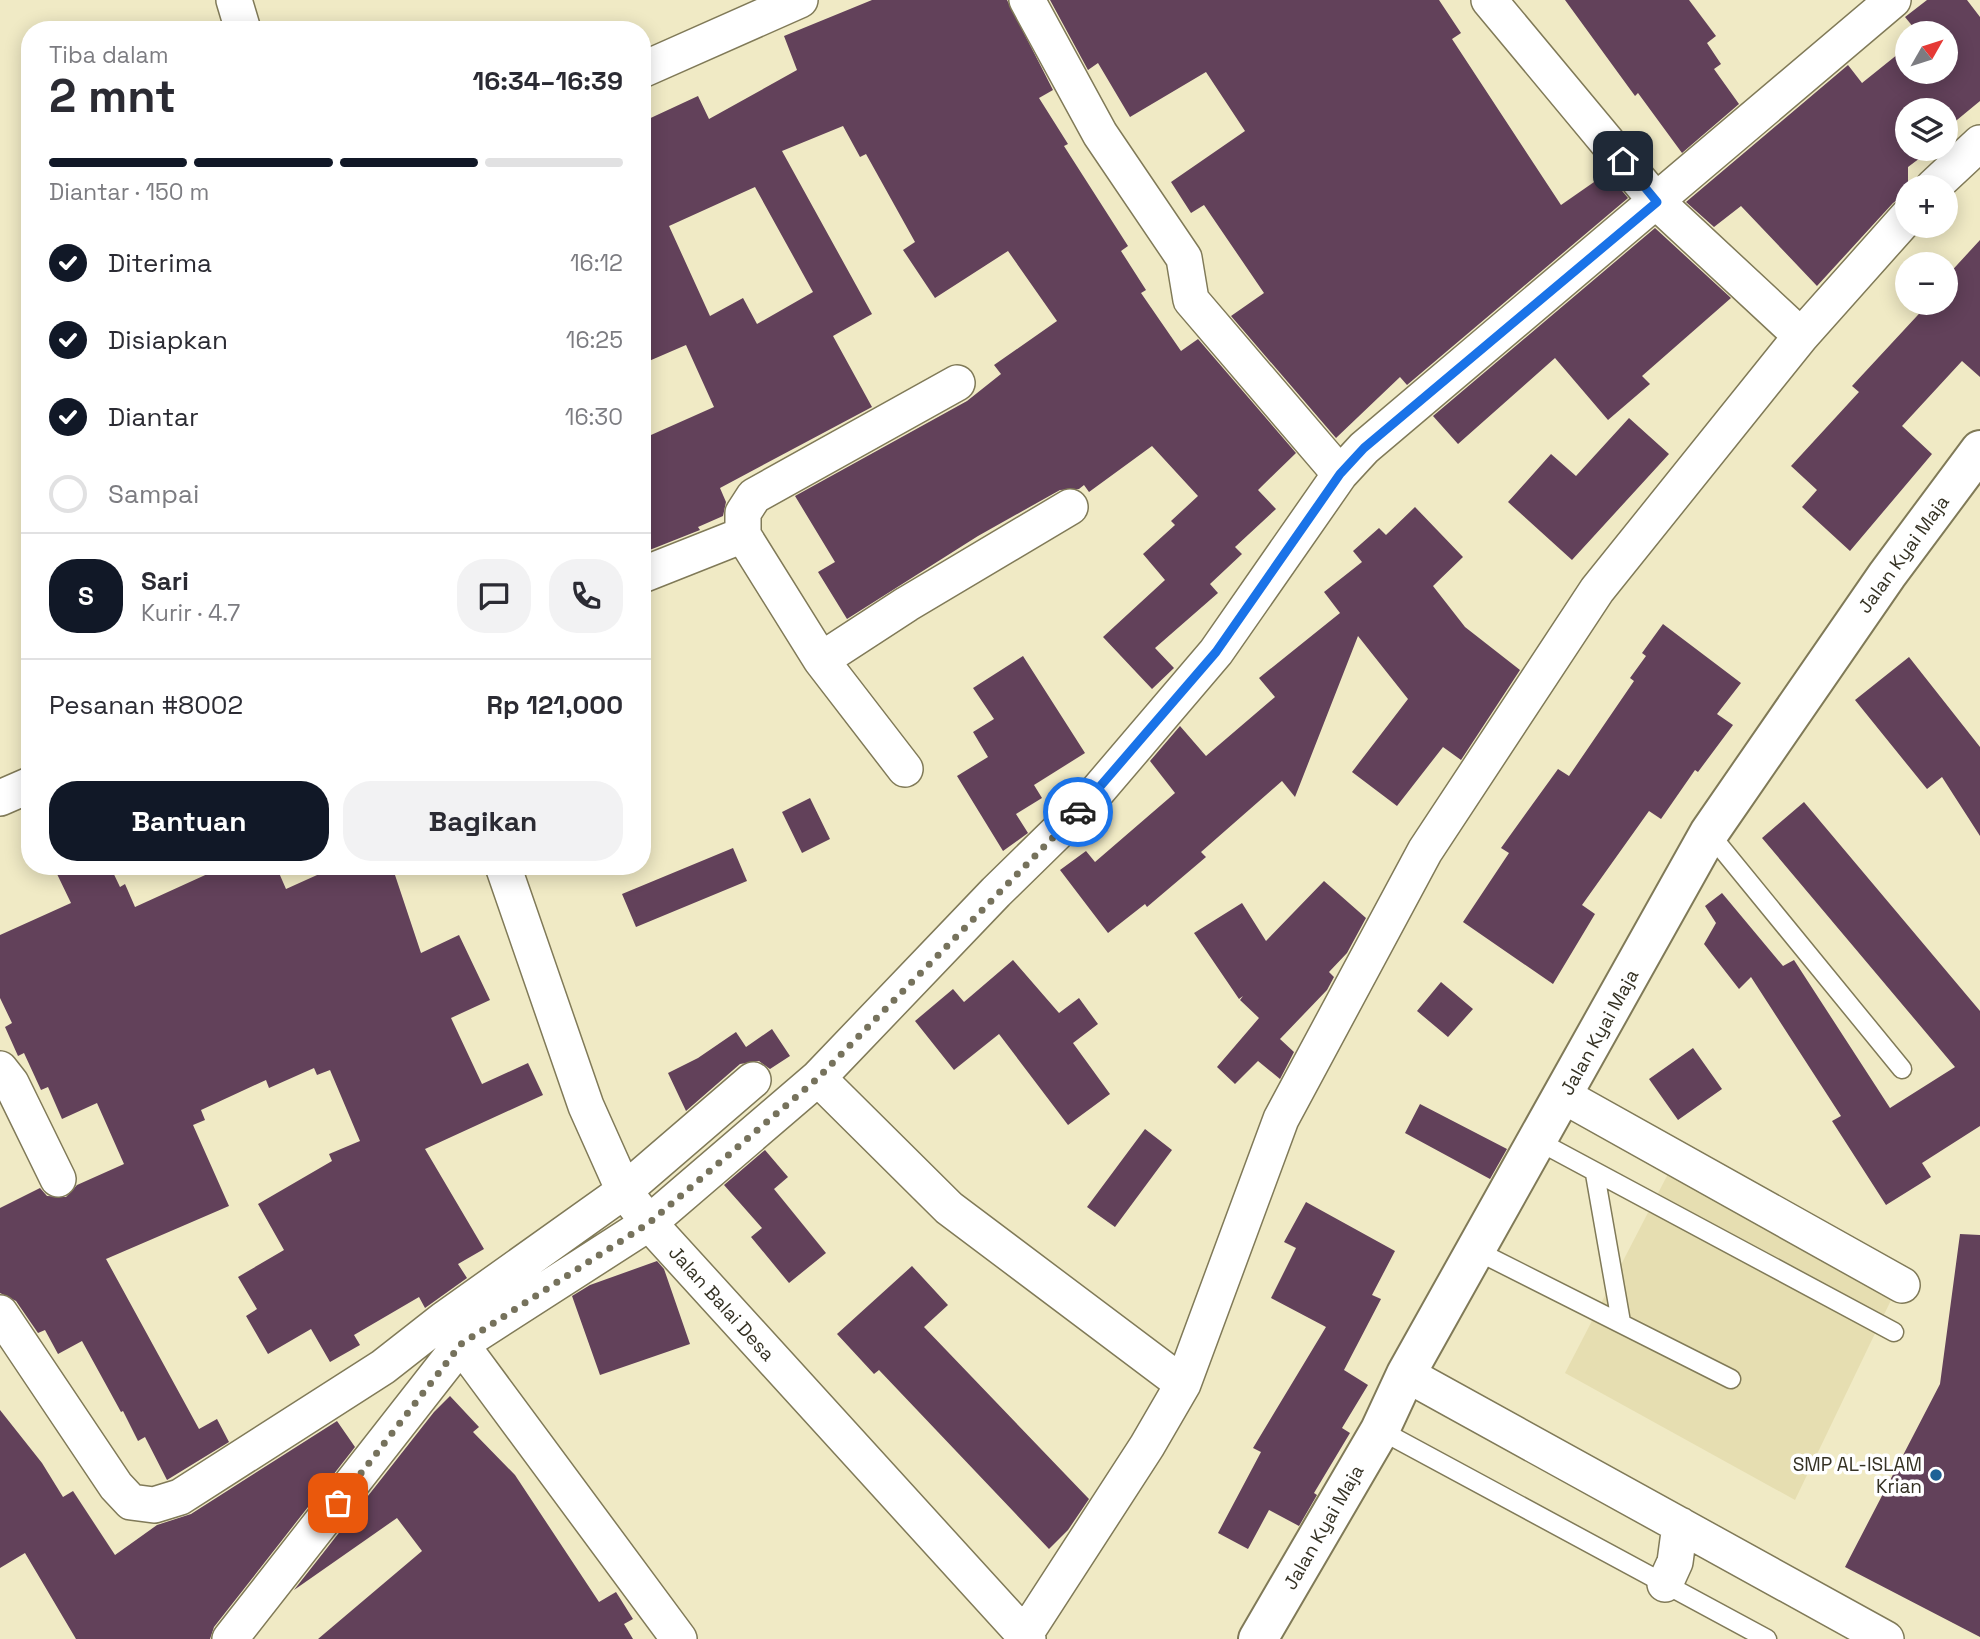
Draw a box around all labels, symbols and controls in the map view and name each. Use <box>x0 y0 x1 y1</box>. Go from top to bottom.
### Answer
north arrow <box>1895 21 1958 84</box>
map controls <box>1895 21 1958 315</box>
text: Tiba dalam <box>49 40 169 70</box>
text: 16:34–16:39 <box>472 64 623 98</box>
text: 2 mnt <box>49 67 176 125</box>
button: layers <box>1895 98 1958 161</box>
pin <box>1593 131 1653 191</box>
icon: home <box>1604 142 1642 180</box>
button: + <box>1895 175 1958 238</box>
text: Diantar · 150 m <box>49 177 209 207</box>
icon: check <box>49 244 87 282</box>
text: Diterima <box>108 246 212 280</box>
text: 16:12 <box>570 248 623 278</box>
button: − <box>1895 252 1958 315</box>
icon: check <box>49 321 87 359</box>
text: Disiapkan <box>108 323 228 357</box>
text: 16:25 <box>566 325 623 355</box>
icon: check <box>49 398 87 436</box>
text: Diantar <box>108 400 199 434</box>
text: 16:30 <box>565 402 623 432</box>
text: Sampai <box>108 477 199 511</box>
street label: Jalan Kyai Maja <box>1852 490 1955 618</box>
button: chat <box>457 559 531 633</box>
button: phone <box>549 559 623 633</box>
text: Sari <box>141 564 189 598</box>
text: S <box>78 579 94 613</box>
text: Kurir · 4.7 <box>141 598 240 628</box>
text: Pesanan #8002 <box>49 688 243 722</box>
text: Rp 121,000 <box>487 688 623 722</box>
courier <box>1043 777 1113 847</box>
button: Bantuan <box>49 781 329 861</box>
button: Bagikan <box>343 781 623 861</box>
icon: car <box>1059 793 1097 831</box>
street label: Jalan Kyai Maja <box>1554 965 1644 1100</box>
street label: Jalan Balai Desa <box>663 1240 780 1366</box>
place label: SMP AL-ISLAM Krian <box>1793 1452 1922 1499</box>
street label: Jalan Kyai Maja <box>1278 1460 1369 1594</box>
marker: SMP AL-ISLAM Krian <box>1928 1467 1944 1483</box>
pin <box>308 1473 368 1533</box>
icon: bag <box>319 1484 357 1522</box>

